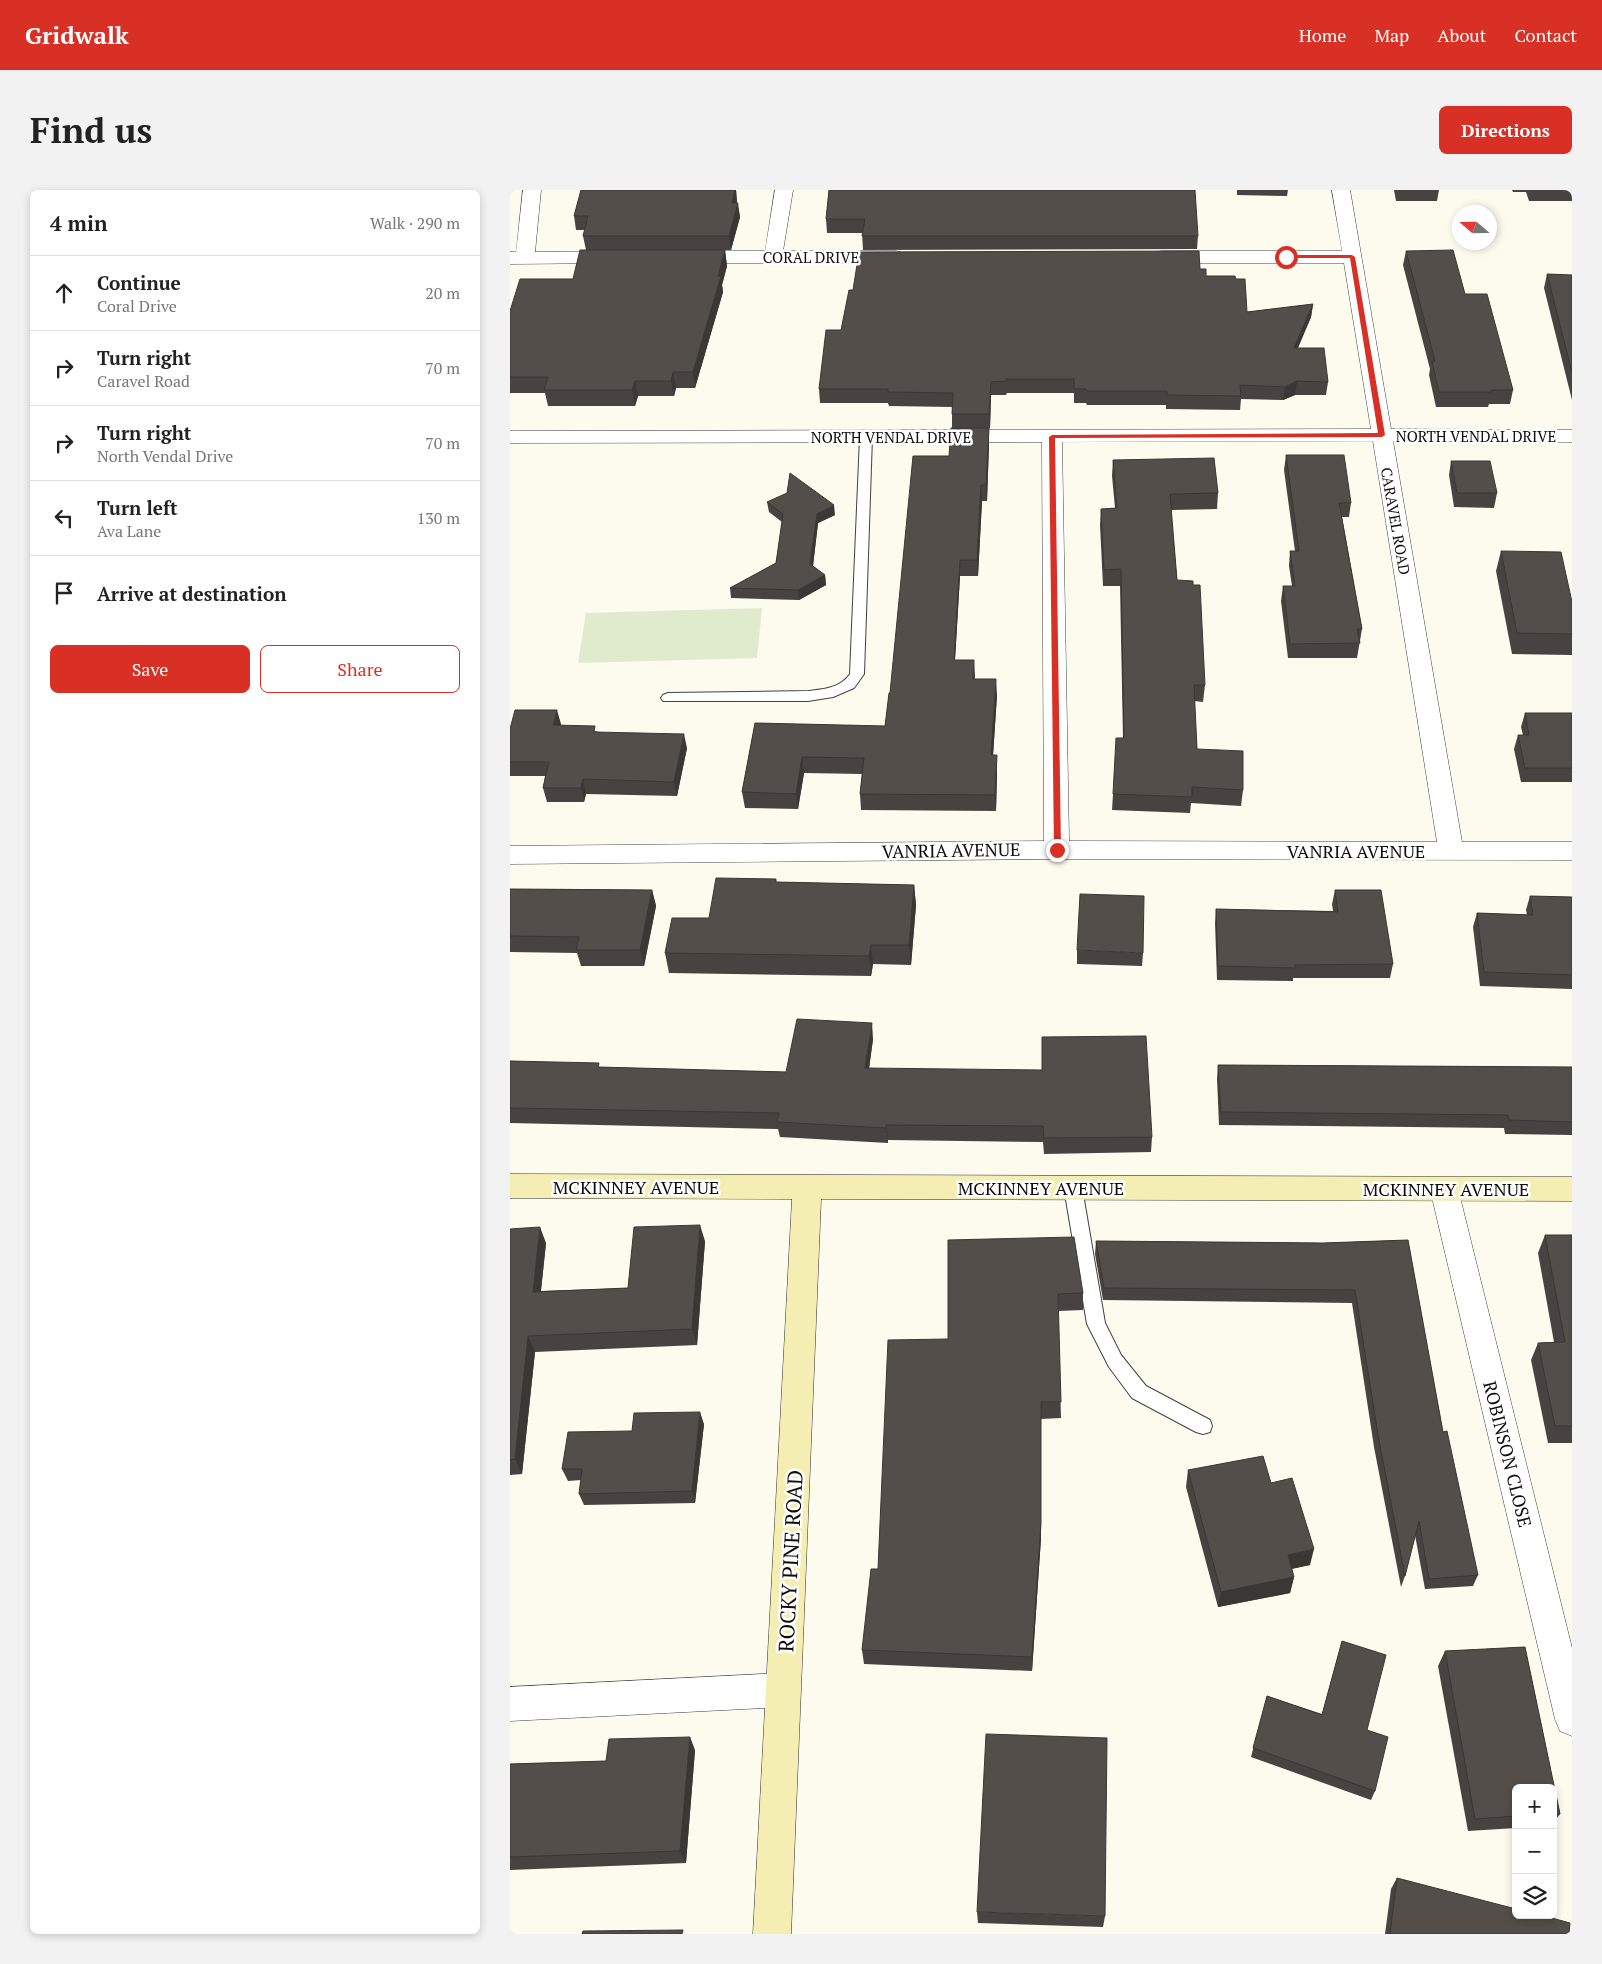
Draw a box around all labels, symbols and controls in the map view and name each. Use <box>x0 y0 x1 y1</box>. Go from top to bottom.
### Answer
text: Gridwalk <box>25 19 129 51</box>
text: Home <box>1299 23 1346 47</box>
text: Map <box>1374 23 1409 47</box>
text: About <box>1437 23 1486 47</box>
text: Contact <box>1514 23 1577 47</box>
button: Directions <box>1439 106 1572 154</box>
text: Find us <box>30 107 152 153</box>
north arrow <box>1452 205 1497 250</box>
text: 4 min <box>50 209 107 237</box>
text: Walk · 290 m <box>370 212 460 234</box>
route start <box>1275 246 1298 269</box>
street label: CORAL DRIVE <box>763 247 859 267</box>
text: Continue <box>97 270 181 295</box>
icon: ahead <box>50 279 78 307</box>
text: 20 m <box>425 282 460 304</box>
text: Coral Drive <box>97 295 177 317</box>
text: Turn right <box>97 345 191 370</box>
icon: right <box>50 354 78 382</box>
text: 70 m <box>425 357 460 379</box>
text: Caravel Road <box>97 370 190 392</box>
text: Turn right <box>97 420 191 445</box>
street label: NORTH VENDAL DRIVE <box>1396 426 1556 446</box>
street label: NORTH VENDAL DRIVE <box>811 427 971 447</box>
icon: right <box>50 429 78 457</box>
text: 70 m <box>425 432 460 454</box>
text: North Vendal Drive <box>97 445 233 467</box>
street label: CARAVEL ROAD <box>1377 466 1415 576</box>
text: Turn left <box>97 495 178 520</box>
icon: left <box>50 504 78 532</box>
text: 130 m <box>417 507 460 529</box>
text: Ava Lane <box>97 520 161 542</box>
icon: arrive <box>50 579 78 607</box>
text: Arrive at destination <box>97 581 286 606</box>
button: Save <box>50 645 250 693</box>
button: Share <box>260 645 460 693</box>
street label: VANRIA AVENUE <box>881 837 1021 863</box>
route end <box>1046 839 1069 862</box>
street label: VANRIA AVENUE <box>1287 839 1425 863</box>
street label: MCKINNEY AVENUE <box>553 1175 719 1199</box>
street label: MCKINNEY AVENUE <box>958 1176 1124 1200</box>
street label: MCKINNEY AVENUE <box>1363 1177 1529 1201</box>
street label: ROBINSON CLOSE <box>1478 1378 1538 1530</box>
street label: ROCKY PINE ROAD <box>771 1469 809 1653</box>
map controls <box>1512 1784 1557 1919</box>
button: + <box>1512 1784 1557 1829</box>
button: − <box>1512 1829 1557 1874</box>
button: layers <box>1512 1874 1557 1919</box>

